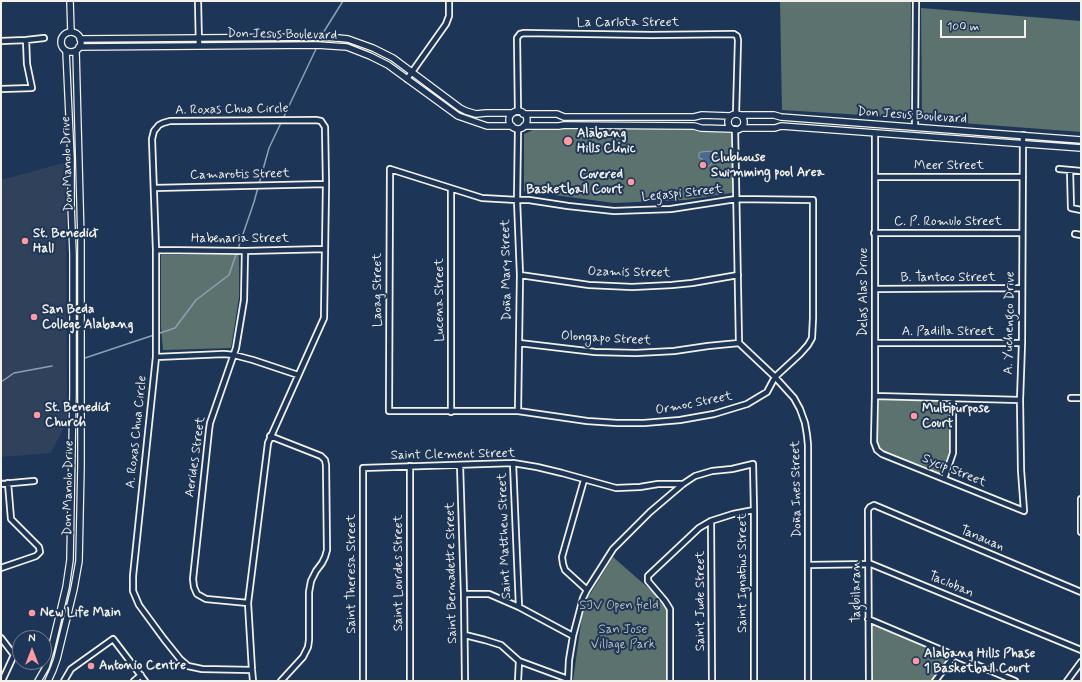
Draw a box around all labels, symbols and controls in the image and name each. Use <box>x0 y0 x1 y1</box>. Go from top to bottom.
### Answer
scale bar <box>942 12 1028 38</box>
street label: La Carlota Street <box>577 15 679 31</box>
text: 100 m <box>947 19 979 35</box>
street label: Don Jesus Boulevard <box>227 26 337 44</box>
street label: A. Roxas Chua Circle <box>175 101 289 119</box>
street label: Don Jesus Boulevard <box>857 104 967 128</box>
street label: Don Manolo Drive <box>59 116 77 212</box>
place label: Alabang Hills Clinic <box>577 126 636 157</box>
marker: Alabang Hills Clinic <box>562 135 574 147</box>
place label: Clubhouse Swimming pool Area <box>711 150 824 181</box>
street label: Meer Street <box>914 158 984 174</box>
marker: Clubhouse Swimming pool Area <box>698 160 708 170</box>
street label: Camarotis Street <box>190 166 290 184</box>
place label: Covered Basketball Court <box>526 167 623 198</box>
marker: Covered Basketball Court <box>626 177 636 187</box>
street label: Legaspi Street <box>641 182 723 206</box>
street label: C. P. Romulo Street <box>894 214 1002 230</box>
street label: Doña Mary Street <box>498 219 516 321</box>
place label: St. Benedict Hall <box>33 226 99 257</box>
street label: Habenaria Street <box>191 231 289 247</box>
marker: St. Benedict Hall <box>20 236 30 246</box>
street label: Delas Alas Drive <box>856 248 872 336</box>
street label: Laoag Street <box>370 253 386 327</box>
street label: Lucena Street <box>432 258 448 342</box>
street label: Ozamis Street <box>587 264 671 282</box>
street label: B. Tantoco Street <box>900 270 996 286</box>
street label: A. Yuchengco Drive <box>1001 271 1019 375</box>
place label: San Beda College Alabang <box>42 302 133 333</box>
marker: San Beda College Alabang <box>29 312 39 322</box>
street label: A. Padilla Street <box>902 324 994 340</box>
street label: Olongapo Street <box>561 329 651 349</box>
street label: A. Roxas Chua Circle <box>123 375 151 489</box>
street label: Ormoc Street <box>654 389 734 419</box>
place label: St. Benedict Church <box>45 400 111 431</box>
place label: Multipurpose Court <box>922 401 990 432</box>
marker: St. Benedict Church <box>32 410 42 420</box>
marker: Multipurpose Court <box>909 411 919 421</box>
street label: Aerides Street <box>183 416 209 498</box>
street label: Don Manolo Drive <box>60 440 78 536</box>
street label: Doña Ines Street <box>788 440 806 538</box>
street label: Saint Clement Street <box>391 446 515 464</box>
street label: Sycip Street <box>920 451 988 491</box>
street label: Saint Matthew Street <box>495 473 515 599</box>
street label: Saint Bernadette Street <box>443 502 461 644</box>
street label: Saint Ignatius Street <box>735 513 751 633</box>
street label: Saint Theresa Street <box>344 514 360 634</box>
street label: Saint Lourdes Street <box>391 515 407 631</box>
street label: Tanauan <box>958 523 1006 555</box>
street label: Saint Jude Street <box>693 551 709 651</box>
street label: Tagbilaran <box>849 561 865 623</box>
street label: Tacloban <box>926 569 976 601</box>
park label: SJV Open field <box>579 598 659 614</box>
place label: New Life Main <box>40 605 121 621</box>
marker: New Life Main <box>27 608 37 618</box>
park label: San Jose Village Park <box>591 622 655 653</box>
north arrow <box>12 630 52 670</box>
text: N <box>28 632 36 646</box>
place label: Alabang Hills Phase 1 Basketball Court <box>924 646 1035 677</box>
marker: Alabang Hills Phase 1 Basketball Court <box>911 656 921 666</box>
place label: Antonio Centre <box>99 658 186 674</box>
marker: Antonio Centre <box>86 661 96 671</box>

